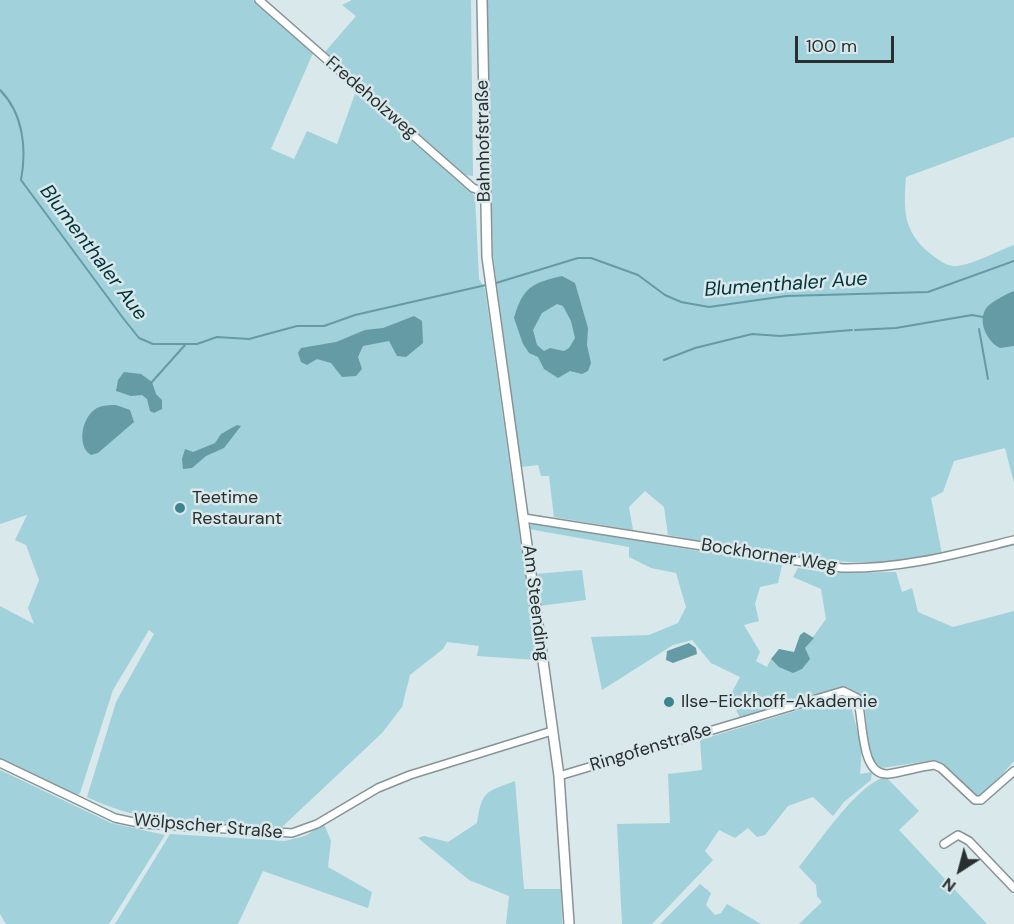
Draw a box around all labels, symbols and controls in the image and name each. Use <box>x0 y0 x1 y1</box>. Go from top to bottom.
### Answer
scale bar <box>798 24 897 62</box>
text: 100 m <box>806 34 857 58</box>
street label: Fredeholzweg <box>321 52 421 144</box>
street label: Bahnhofstraße <box>472 80 496 202</box>
water label: Blumenthaler Aue <box>34 180 152 326</box>
water label: Blumenthaler Aue <box>704 267 868 303</box>
place label: Teetime Restaurant <box>192 487 282 530</box>
marker: Teetime Restaurant <box>173 501 187 515</box>
street label: Bockhorner Weg <box>700 535 838 577</box>
street label: Am Steending <box>517 544 553 662</box>
place label: Ilse-Eickhoff-Akademie <box>681 691 877 713</box>
marker: Ilse-Eickhoff-Akademie <box>662 695 676 709</box>
street label: Ringofenstraße <box>588 719 714 777</box>
street label: Wölpscher Straße <box>133 810 283 844</box>
north arrow <box>930 840 990 900</box>
text: N <box>938 873 960 897</box>

